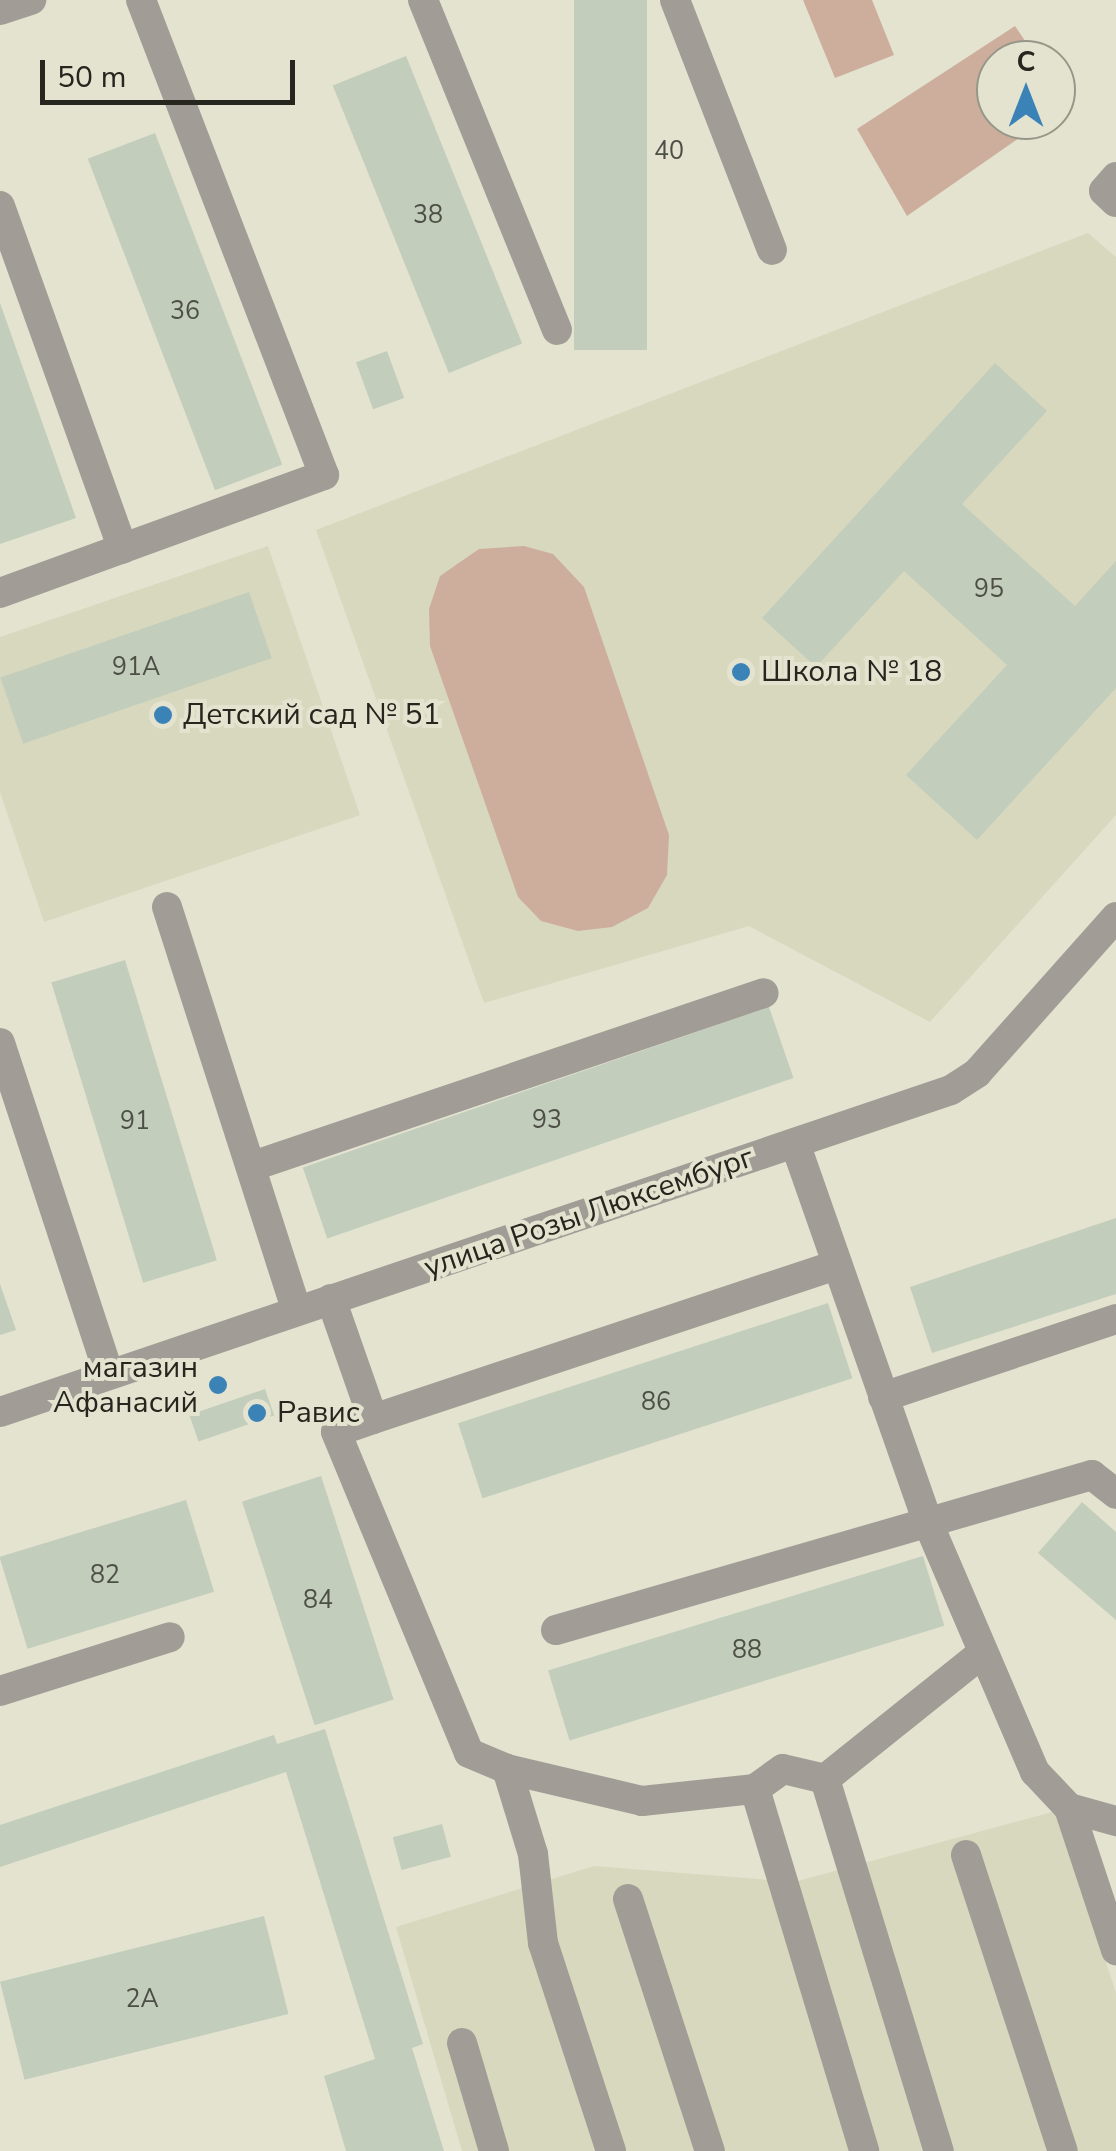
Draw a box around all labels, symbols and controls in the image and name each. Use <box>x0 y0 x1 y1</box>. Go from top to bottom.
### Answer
scale bar <box>45 40 300 102</box>
north arrow <box>976 40 1076 140</box>
text: С <box>1016 43 1036 81</box>
text: 50 m <box>57 57 126 98</box>
house number: 40 <box>654 136 684 166</box>
house number: 38 <box>413 200 443 230</box>
house number: 36 <box>170 296 200 326</box>
house number: 95 <box>974 574 1004 604</box>
house number: 91А <box>112 652 160 682</box>
place label: Школа № 18 <box>761 654 942 690</box>
marker: Школа № 18 <box>730 661 752 683</box>
place label: Детский сад № 51 <box>183 697 440 733</box>
marker: Детский сад № 51 <box>152 704 174 726</box>
house number: 93 <box>532 1105 562 1135</box>
house number: 91 <box>120 1106 150 1136</box>
street label: улица Розы Люксембург <box>420 1140 758 1286</box>
place label: магазин Афанасий <box>53 1350 198 1420</box>
marker: магазин Афанасий <box>207 1374 229 1396</box>
house number: 86 <box>641 1387 671 1417</box>
place label: Равис <box>277 1395 360 1431</box>
marker: Равис <box>246 1402 268 1424</box>
house number: 82 <box>90 1560 120 1590</box>
house number: 84 <box>303 1585 333 1615</box>
house number: 88 <box>732 1635 762 1665</box>
house number: 2А <box>125 1984 159 2014</box>

